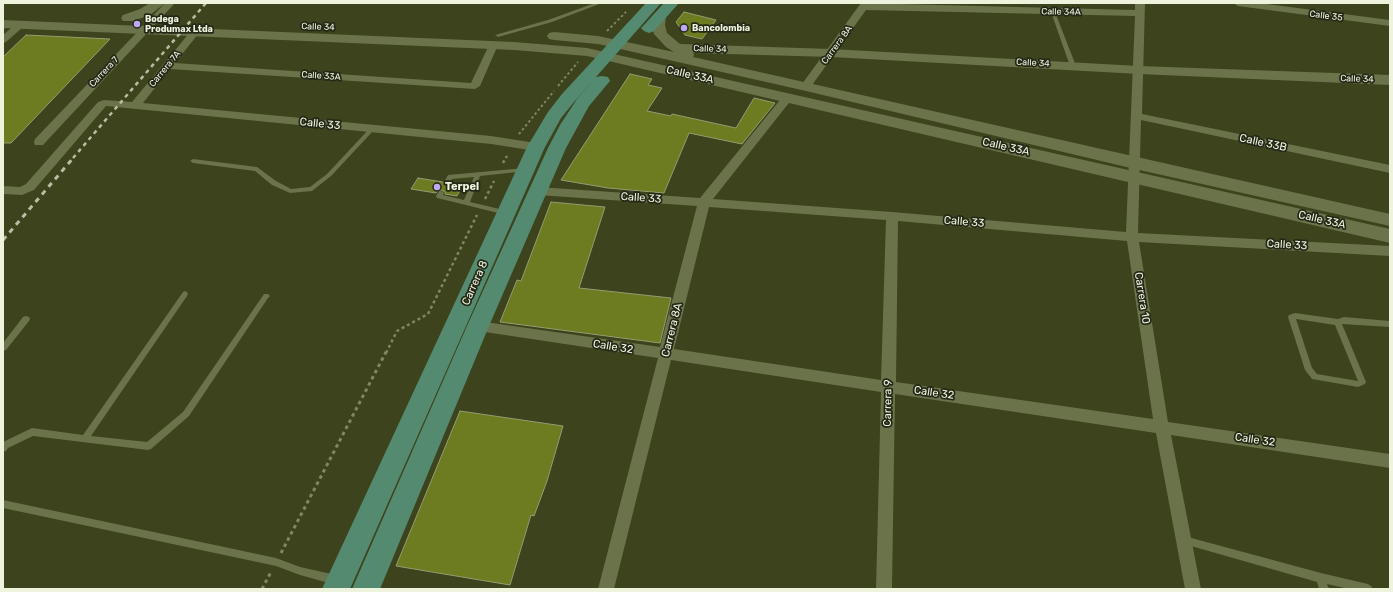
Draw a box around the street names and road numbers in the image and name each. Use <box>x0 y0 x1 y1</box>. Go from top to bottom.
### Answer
street label: Calle 34A <box>1041 6 1081 18</box>
street label: Calle 35 <box>1309 9 1343 23</box>
street label: Calle 34 <box>301 21 335 33</box>
street label: Carrera 8A <box>819 24 855 66</box>
street label: Calle 34 <box>693 43 727 55</box>
street label: Carrera 7A <box>147 49 183 89</box>
street label: Carrera 7 <box>87 54 121 90</box>
street label: Calle 34 <box>1016 57 1050 69</box>
street label: Calle 33A <box>665 63 715 87</box>
street label: Calle 33A <box>301 69 341 83</box>
street label: Calle 34 <box>1340 73 1374 85</box>
street label: Calle 33 <box>299 115 341 133</box>
street label: Calle 33B <box>1238 132 1288 154</box>
street label: Calle 33A <box>981 135 1031 159</box>
street label: Calle 33 <box>620 190 662 206</box>
street label: Calle 33A <box>1297 208 1347 232</box>
street label: Calle 33 <box>943 214 985 230</box>
street label: Calle 33 <box>1266 237 1308 253</box>
street label: Carrera 8 <box>459 259 491 307</box>
street label: Carrera 10 <box>1131 271 1153 325</box>
street label: Carrera 8A <box>659 302 685 358</box>
street label: Calle 32 <box>592 337 634 357</box>
street label: Carrera 9 <box>881 379 895 427</box>
street label: Calle 32 <box>913 384 955 402</box>
street label: Calle 32 <box>1234 431 1276 449</box>

